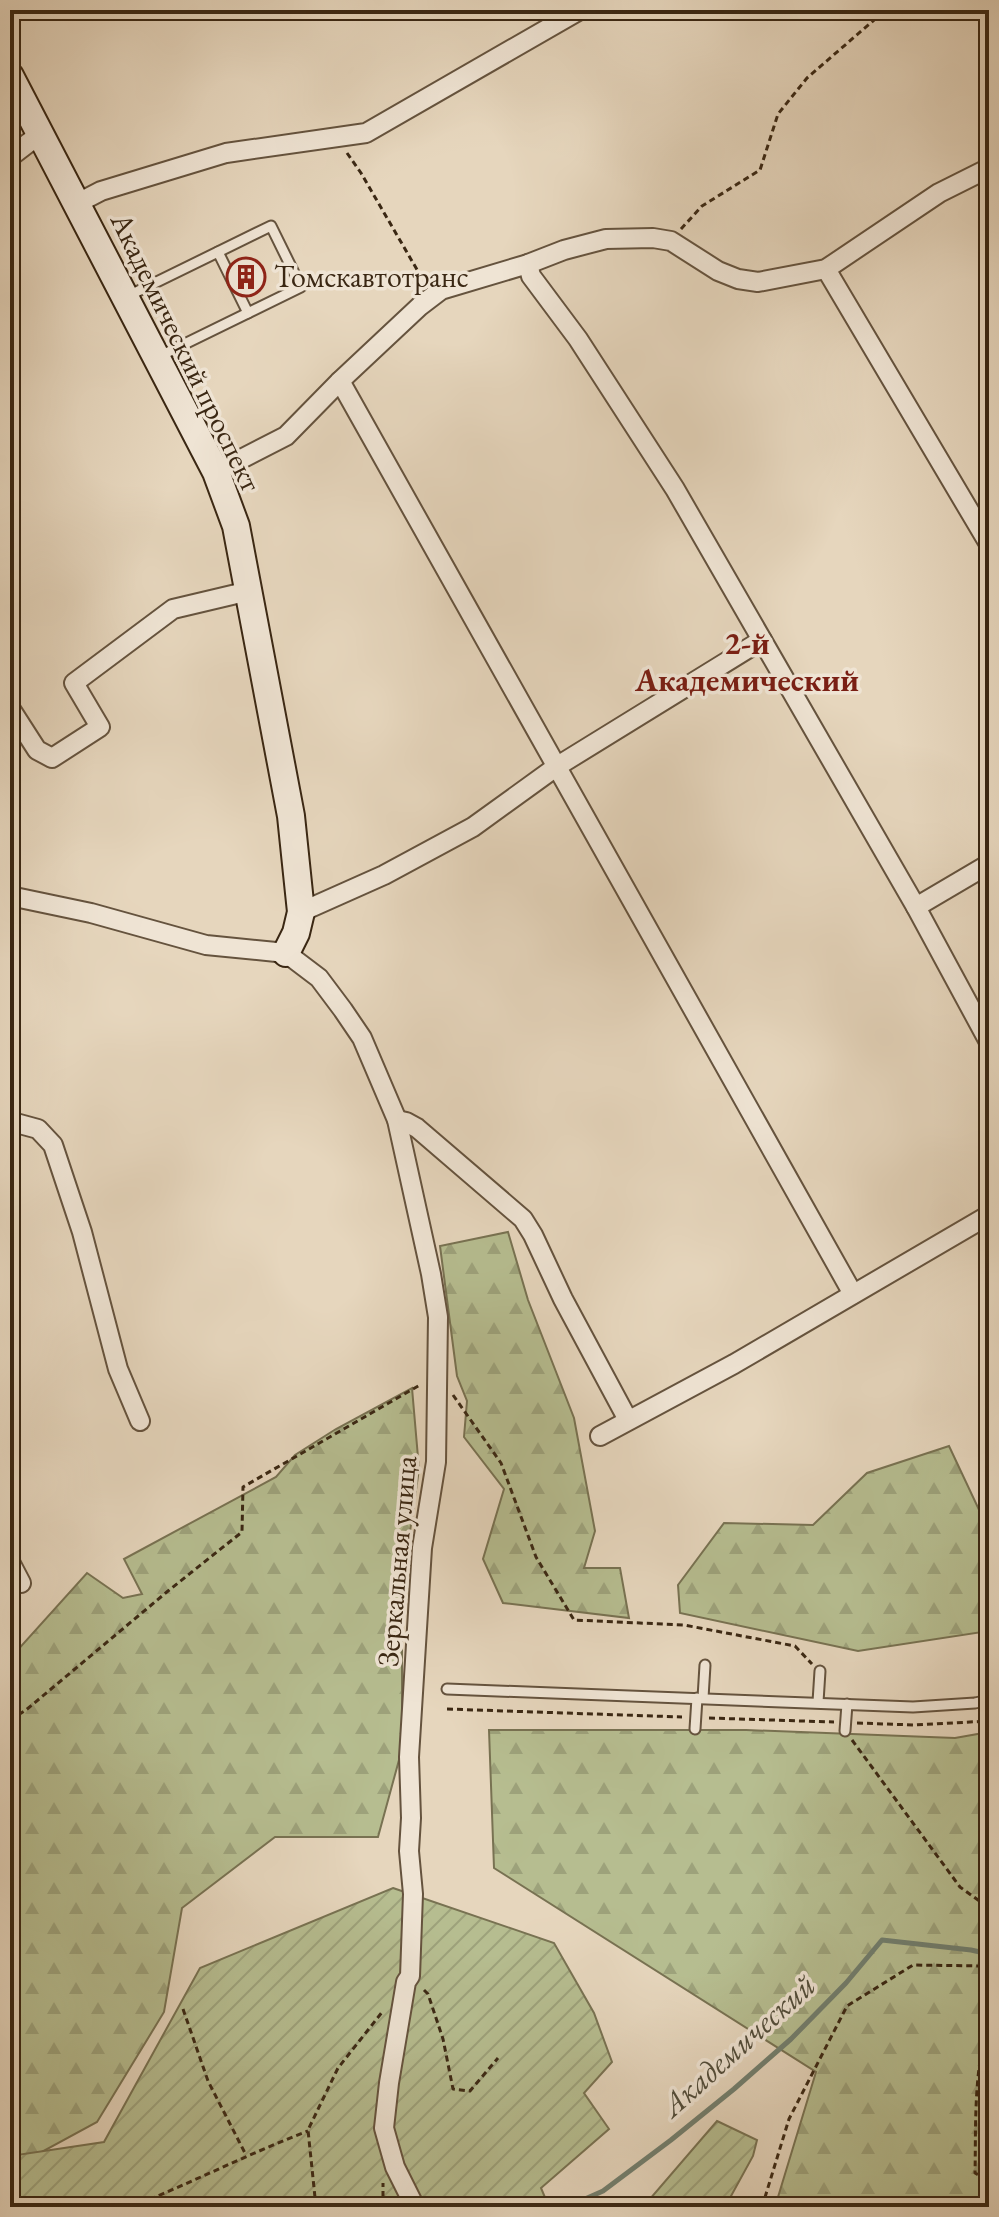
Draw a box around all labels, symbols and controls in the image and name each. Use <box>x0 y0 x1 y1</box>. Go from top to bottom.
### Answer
street label: Академический проспект <box>101 205 271 498</box>
building icon: Томскавтотранс <box>225 256 267 298</box>
place label: Томскавтотранс <box>274 257 469 296</box>
district label: 2-й Академический <box>634 622 859 701</box>
street label: Зеркальная улица <box>368 1454 425 1668</box>
water label: Академический <box>650 1964 824 2127</box>

